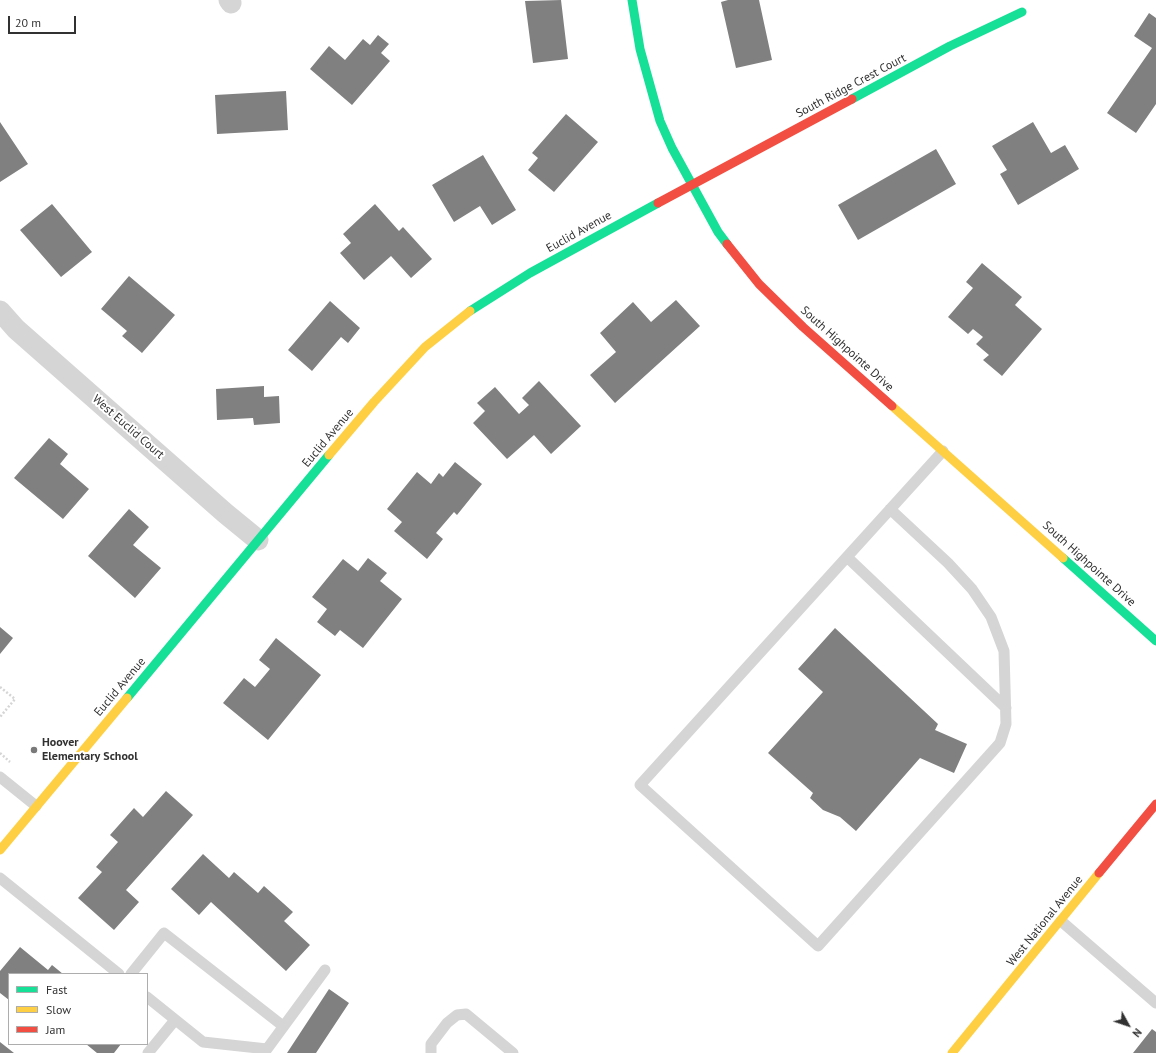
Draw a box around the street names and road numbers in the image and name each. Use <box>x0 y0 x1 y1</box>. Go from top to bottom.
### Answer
street label: South Ridge Crest Court <box>793 51 909 121</box>
street label: Euclid Avenue <box>544 208 614 256</box>
street label: South Highpointe Drive <box>798 303 896 395</box>
street label: West Euclid Court <box>89 392 167 462</box>
street label: Euclid Avenue <box>299 406 357 470</box>
street label: South Highpointe Drive <box>1040 518 1138 610</box>
street label: Euclid Avenue <box>91 655 149 719</box>
street label: West National Avenue <box>1004 873 1086 969</box>

